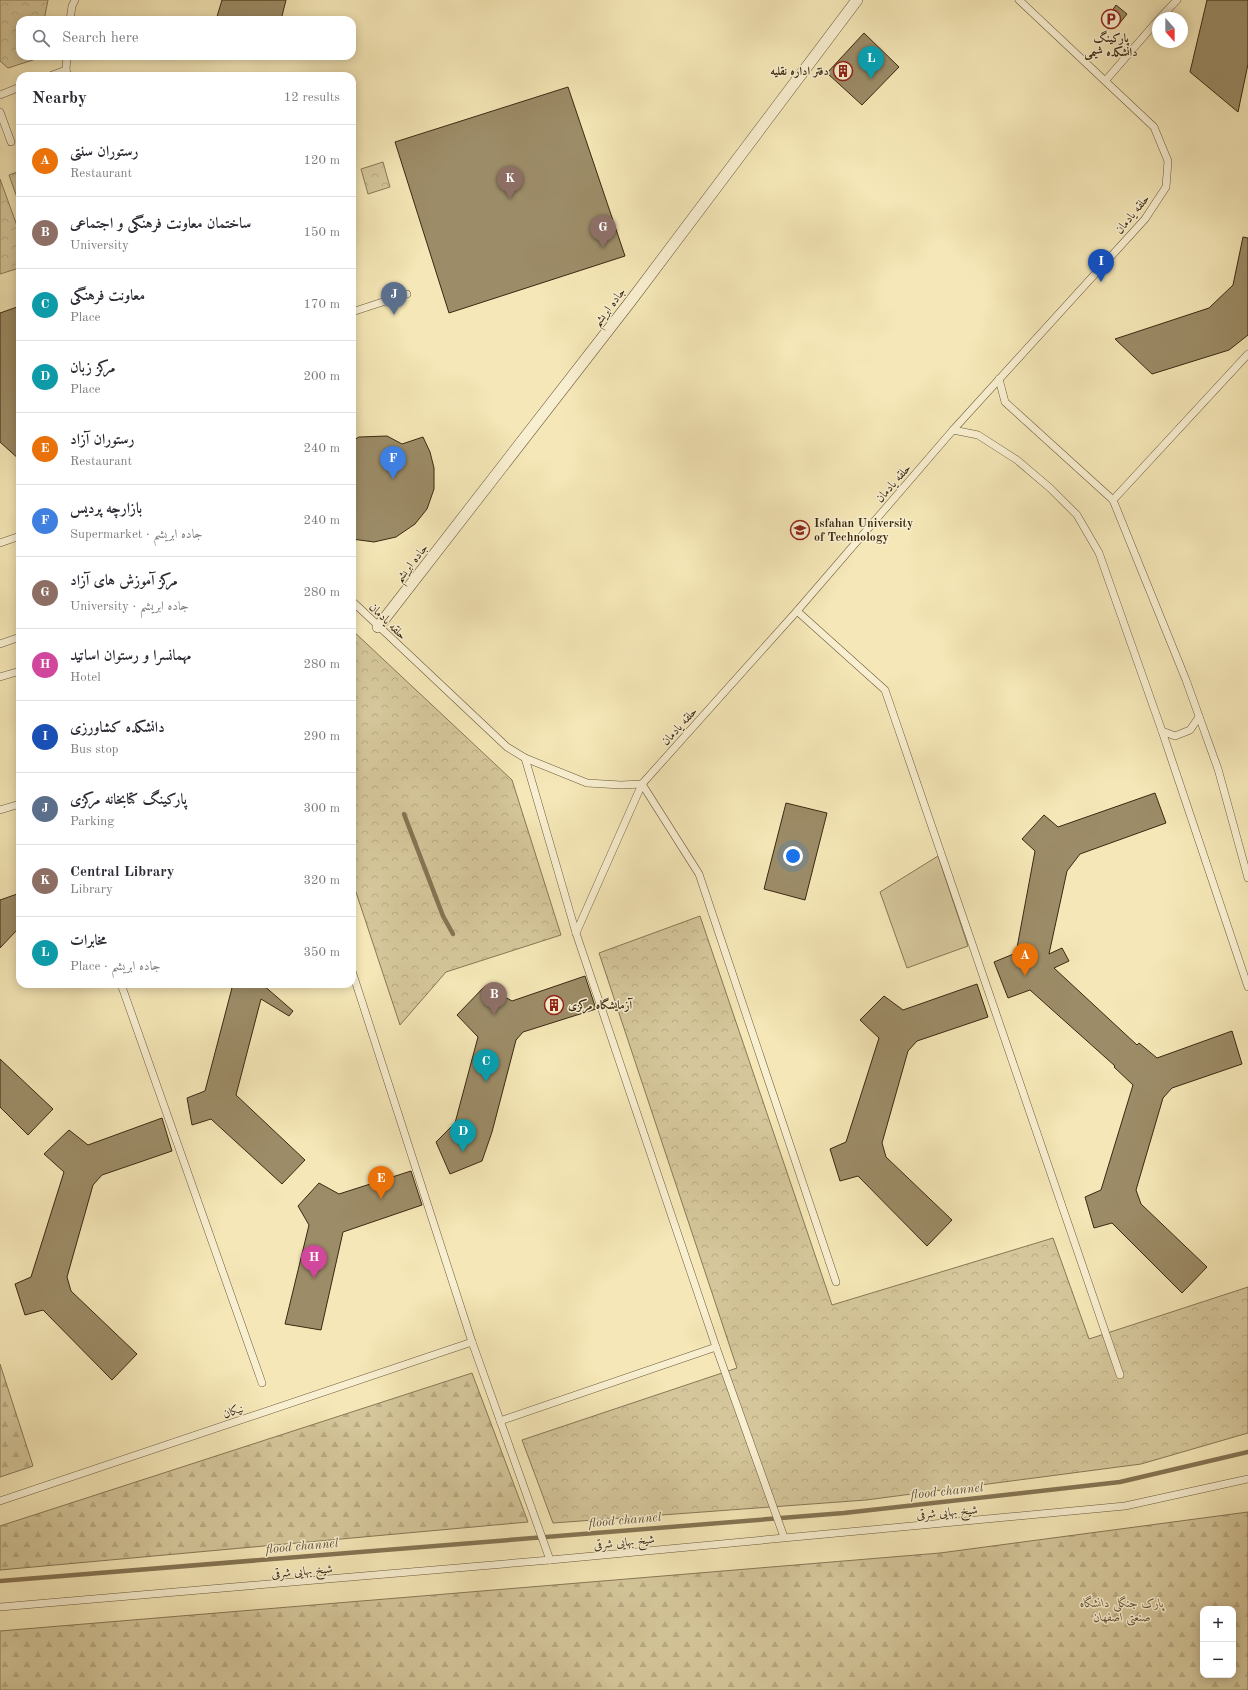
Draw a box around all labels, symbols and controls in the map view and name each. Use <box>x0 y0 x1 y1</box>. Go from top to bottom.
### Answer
parking icon: پارکینگ دانشکده شیمی <box>1100 8 1122 30</box>
north arrow <box>1152 12 1188 48</box>
search box <box>16 16 356 60</box>
icon: search <box>30 27 52 49</box>
place label: پارکینگ دانشکده شیمی <box>1084 30 1138 60</box>
text: Search here <box>62 31 139 46</box>
pin: L <box>858 46 884 79</box>
building icon: دفتر اداره نقلیه <box>832 60 854 82</box>
place label: دفتر اداره نقلیه <box>770 66 829 78</box>
text: Nearby <box>32 90 87 107</box>
text: 12 results <box>284 91 340 104</box>
text: رستوران سنتی <box>70 145 138 160</box>
text: A <box>40 154 50 167</box>
text: 120 m <box>303 154 340 167</box>
pin: K <box>497 166 523 199</box>
text: Restaurant <box>70 167 132 180</box>
street label: حلقه یادمان <box>1113 193 1153 237</box>
pin: G <box>590 215 616 248</box>
text: ساختمان معاونت فرهنگی و اجتماعی <box>70 217 251 232</box>
text: B <box>40 226 50 239</box>
text: 150 m <box>303 226 340 239</box>
text: University <box>70 239 129 252</box>
pin: I <box>1088 249 1114 282</box>
pin: J <box>381 282 407 315</box>
street label: جاده ابریشم <box>591 286 632 332</box>
text: معاونت فرهنگی <box>70 289 145 304</box>
text: C <box>41 298 49 311</box>
text: 170 m <box>303 298 340 311</box>
text: Place <box>70 311 100 324</box>
text: مرکز زبان <box>70 361 115 376</box>
text: D <box>40 370 50 383</box>
text: 200 m <box>303 370 340 383</box>
text: Place <box>70 383 100 396</box>
text: رستوران آزاد <box>70 433 135 448</box>
text: E <box>41 442 49 455</box>
text: 240 m <box>303 442 340 455</box>
pin: F <box>380 446 406 479</box>
text: Restaurant <box>70 455 132 468</box>
street label: حلقه یادمان <box>874 462 914 506</box>
text: بازارچه پردیس <box>70 502 142 517</box>
text: F <box>41 514 49 527</box>
text: 240 m <box>303 514 340 527</box>
place label: Isfahan University of Technology <box>814 518 913 544</box>
school or university icon: Isfahan University of Technology <box>789 519 811 541</box>
text: Supermarket · جاده ابریشم <box>70 528 203 541</box>
street label: جاده ابریشم <box>393 542 434 588</box>
text: مرکز آموزش های آزاد <box>70 574 178 589</box>
text: G <box>40 586 50 599</box>
text: 280 m <box>303 586 340 599</box>
text: University · جاده ابریشم <box>70 600 189 613</box>
street label: حلقه یادمان <box>366 601 408 643</box>
text: مهمانسرا و رستوان اساتید <box>70 649 191 664</box>
text: H <box>40 658 50 671</box>
text: 280 m <box>303 658 340 671</box>
text: Hotel <box>70 671 101 684</box>
street label: حلقه یادمان <box>660 705 701 749</box>
text: دانشکده کشاورزی <box>70 721 165 736</box>
text: I <box>42 730 48 743</box>
text: 290 m <box>303 730 340 743</box>
text: Bus stop <box>70 743 119 756</box>
text: پارکینگ کتابخانه مرکزی <box>70 793 187 808</box>
text: J <box>41 802 49 815</box>
text: 300 m <box>303 802 340 815</box>
text: Parking <box>70 815 114 828</box>
your location <box>783 846 803 866</box>
text: Central Library <box>70 865 175 880</box>
text: K <box>40 874 50 887</box>
text: 320 m <box>303 874 340 887</box>
text: Library <box>70 883 113 896</box>
text: مخابرات <box>70 934 107 949</box>
pin: A <box>1012 943 1038 976</box>
text: L <box>41 946 49 959</box>
text: 350 m <box>303 946 340 959</box>
text: Place · جاده ابریشم <box>70 960 161 973</box>
pin: B <box>481 982 507 1015</box>
building icon: آزمایشگاه مرکزی <box>543 994 565 1016</box>
place label: آزمایشگاه مرکزی <box>568 997 634 1014</box>
pin: C <box>473 1049 499 1082</box>
pin: D <box>450 1119 476 1152</box>
pin: E <box>368 1166 394 1199</box>
pin: H <box>301 1245 327 1278</box>
street label: نیکان <box>221 1402 245 1421</box>
water label: flood channel <box>909 1481 984 1502</box>
street label: شیخ بهایی شرقی <box>916 1503 979 1526</box>
water label: flood channel <box>587 1511 662 1530</box>
street label: شیخ بهایی شرقی <box>593 1533 656 1556</box>
water label: flood channel <box>264 1537 339 1556</box>
street label: شیخ بهایی شرقی <box>271 1562 334 1585</box>
park label: پارک جنگلی دانشگاه صنعتی اصفهان <box>1080 1595 1166 1626</box>
map controls <box>1200 1606 1236 1678</box>
button: + <box>1200 1606 1236 1642</box>
button: − <box>1200 1642 1236 1678</box>

